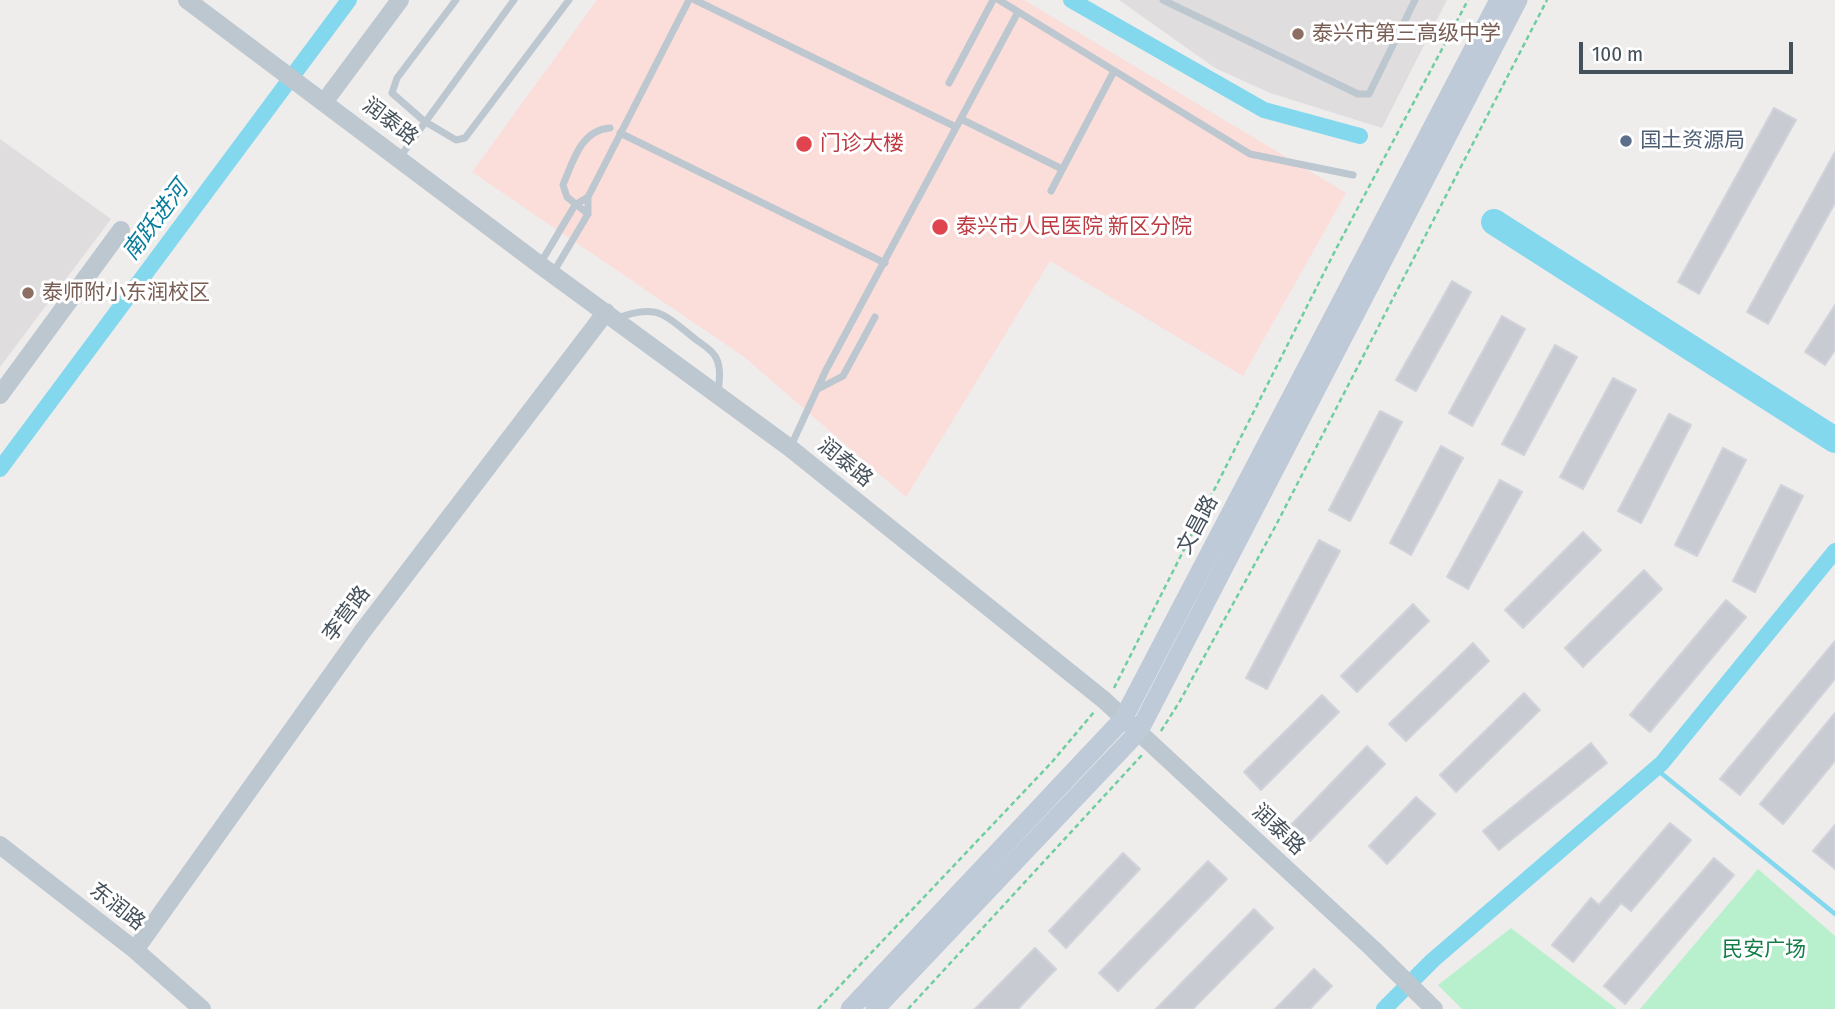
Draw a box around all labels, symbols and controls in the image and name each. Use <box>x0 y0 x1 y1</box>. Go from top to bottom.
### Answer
place label: 泰兴市第三高级中学 <box>1312 21 1501 47</box>
marker: 泰兴市第三高级中学 <box>1290 26 1306 42</box>
scale bar <box>1583 28 1797 72</box>
text: 100 m <box>1592 41 1643 67</box>
street label: 润泰路 <box>357 93 423 151</box>
place label: 国土资源局 <box>1640 128 1745 154</box>
place label: 门诊大楼 <box>820 131 904 157</box>
marker: 国土资源局 <box>1618 133 1634 149</box>
marker: 门诊大楼 <box>794 134 814 154</box>
water label: 南跃进河 <box>117 176 195 266</box>
place label: 泰兴市人民医院 新区分院 <box>956 214 1192 240</box>
marker: 泰兴市人民医院 新区分院 <box>930 217 950 237</box>
place label: 泰师附小东润校区 <box>42 280 210 306</box>
marker: 泰师附小东润校区 <box>20 285 36 301</box>
street label: 润泰路 <box>813 433 877 493</box>
street label: 文昌路 <box>1172 491 1224 559</box>
street label: 李营路 <box>318 581 376 647</box>
street label: 润泰路 <box>1246 799 1310 861</box>
street label: 东润路 <box>84 878 150 936</box>
park label: 民安广场 <box>1722 937 1806 963</box>

